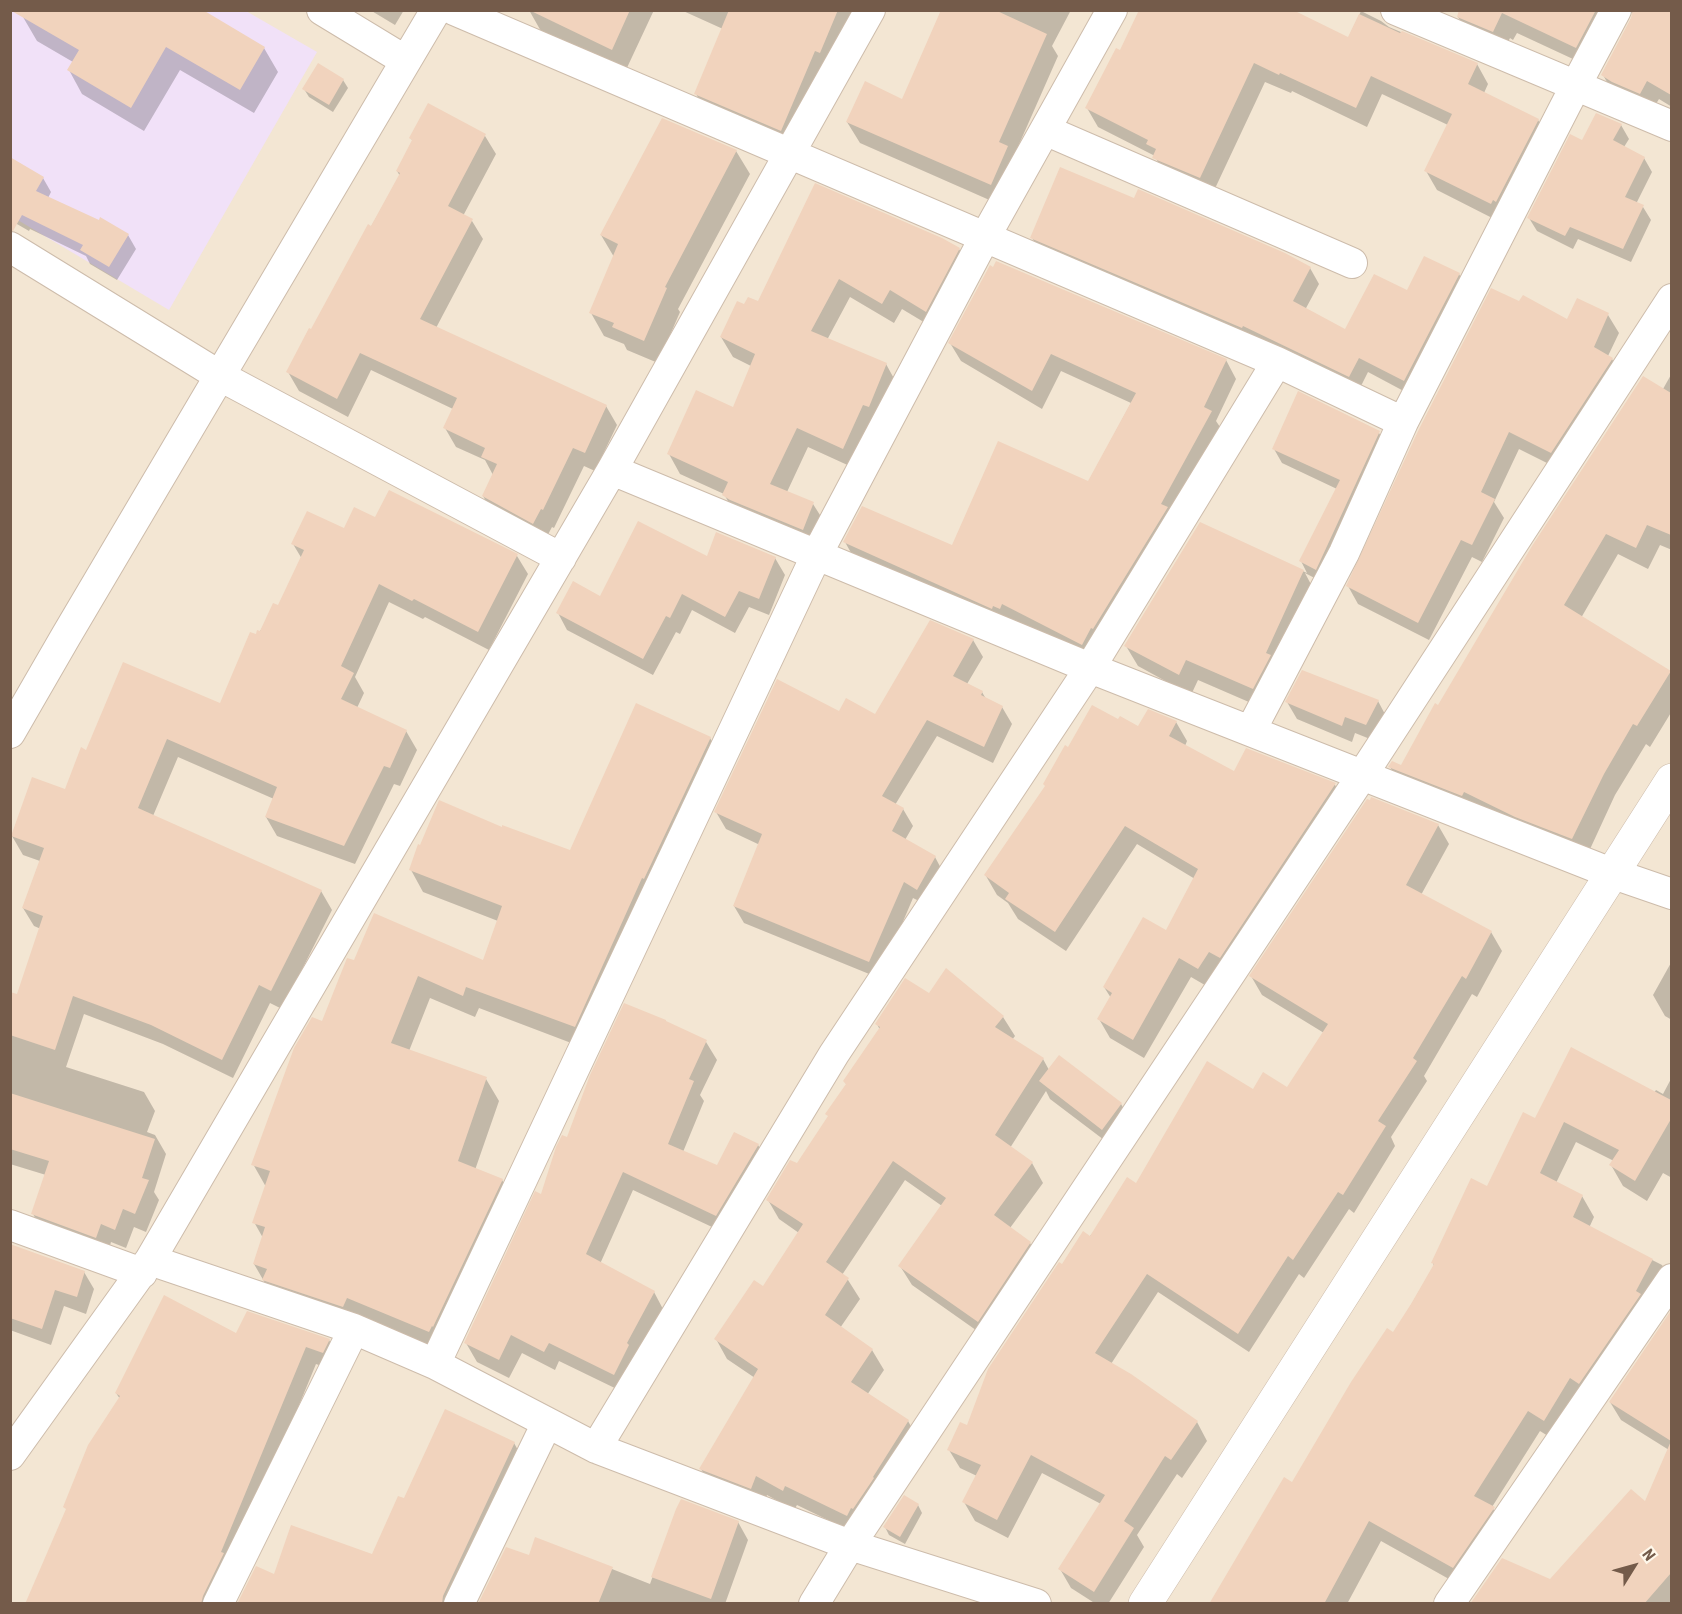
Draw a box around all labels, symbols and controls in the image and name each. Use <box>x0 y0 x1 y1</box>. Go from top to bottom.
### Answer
north arrow <box>1604 1536 1664 1596</box>
text: N <box>1638 1545 1659 1564</box>

